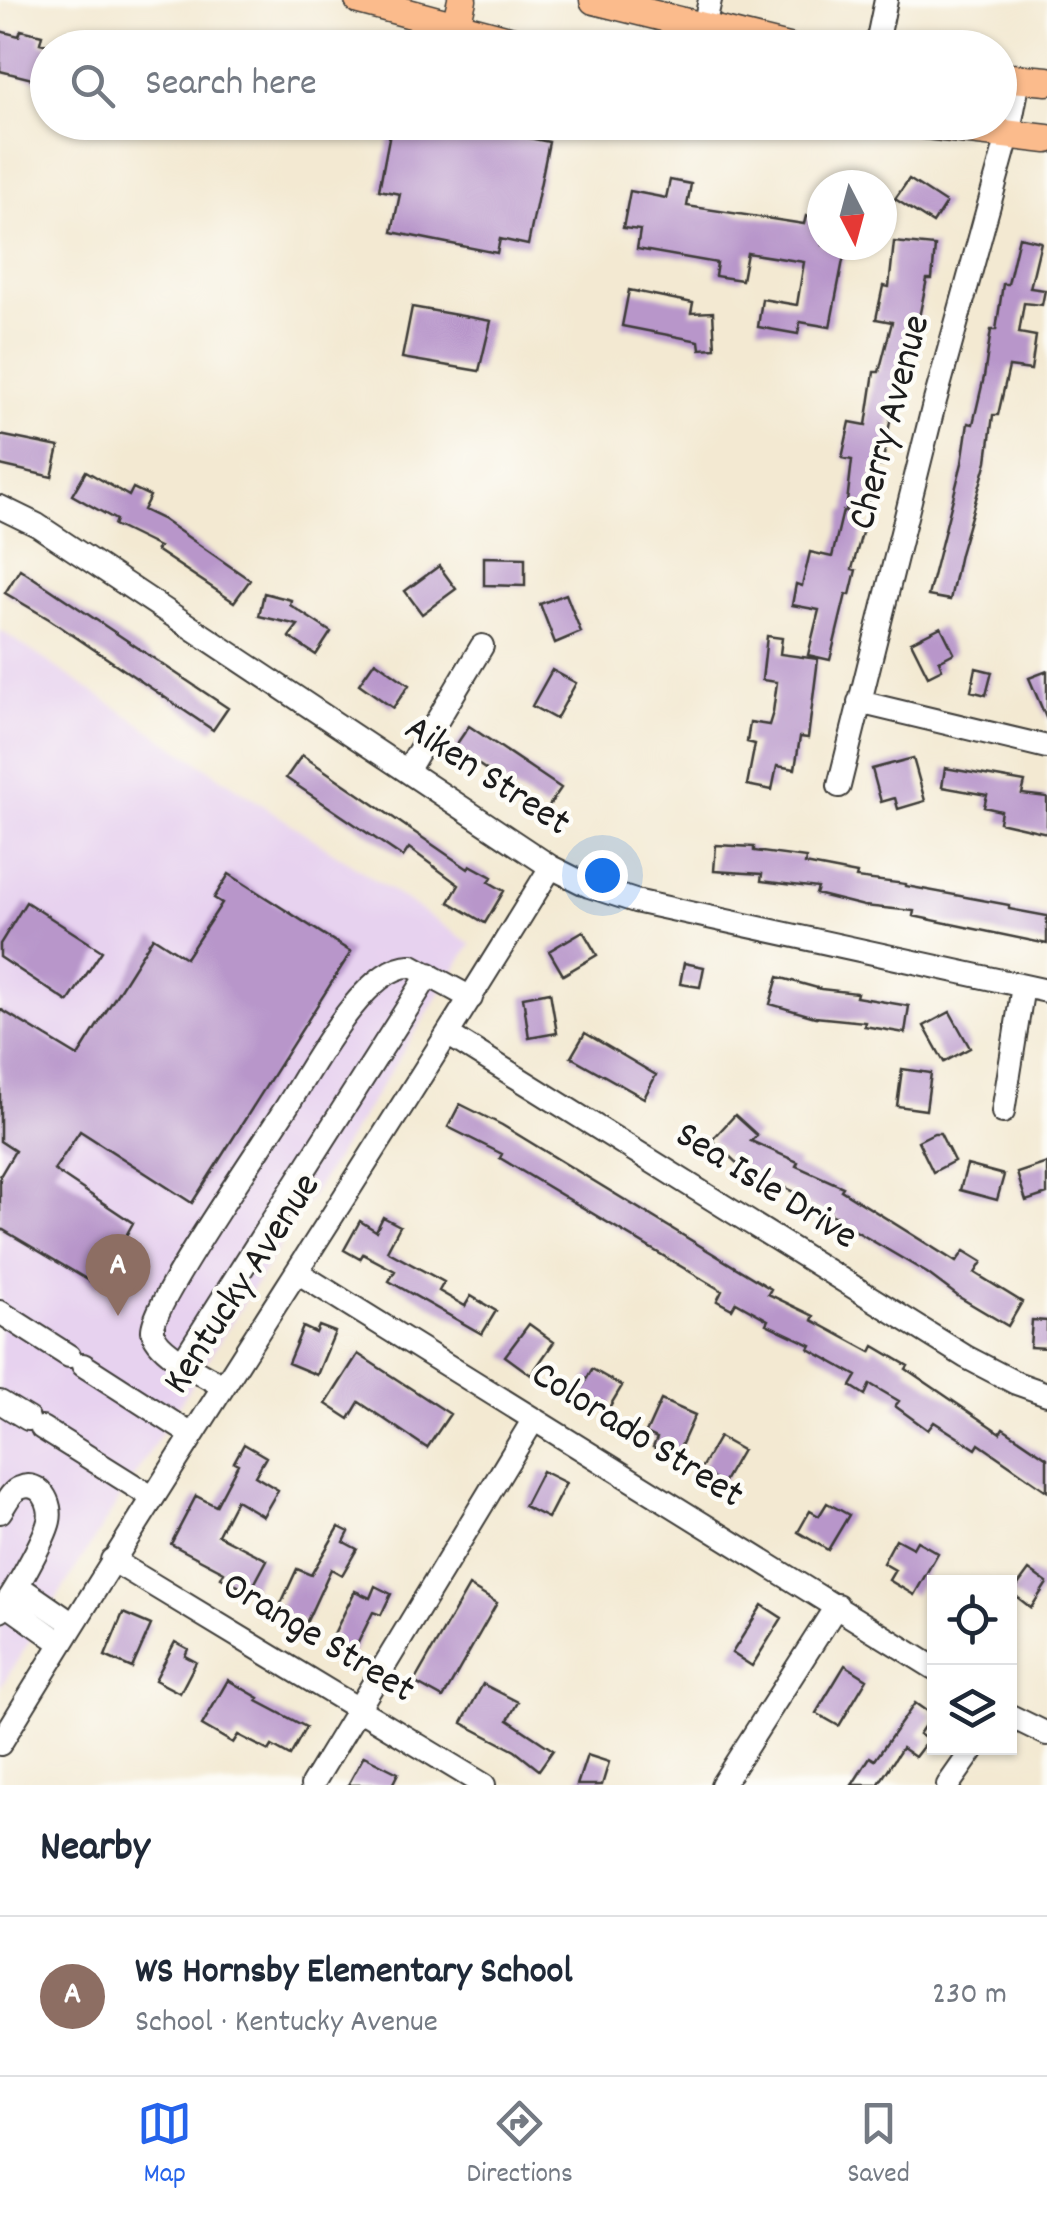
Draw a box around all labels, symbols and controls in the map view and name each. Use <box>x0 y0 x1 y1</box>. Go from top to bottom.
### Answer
search box <box>30 30 1017 140</box>
icon: search <box>65 58 120 113</box>
text: Search here <box>145 58 317 113</box>
north arrow <box>807 170 897 260</box>
street label: Cherry Avenue <box>836 309 948 537</box>
street label: Aiken Street <box>392 703 580 853</box>
your location <box>577 850 628 901</box>
street label: Sea Isle Drive <box>663 1109 867 1267</box>
street label: Kentucky Avenue <box>151 1163 337 1407</box>
pin: A <box>86 1234 150 1316</box>
street label: Colorado Street <box>519 1349 753 1525</box>
street label: Orange Street <box>210 1560 424 1720</box>
map controls <box>927 1575 1017 1755</box>
button: locate <box>927 1575 1017 1665</box>
button: layers <box>927 1665 1017 1755</box>
text: Nearby <box>40 1820 150 1880</box>
text: WS Hornsby Elementary School <box>135 1946 573 2001</box>
text: A <box>64 1973 81 2019</box>
text: 230 m <box>932 1973 1007 2019</box>
text: School · Kentucky Avenue <box>135 2001 438 2047</box>
tab: Map <box>137 2096 192 2196</box>
tab: Directions <box>467 2096 573 2196</box>
tab: Saved <box>847 2096 910 2196</box>

